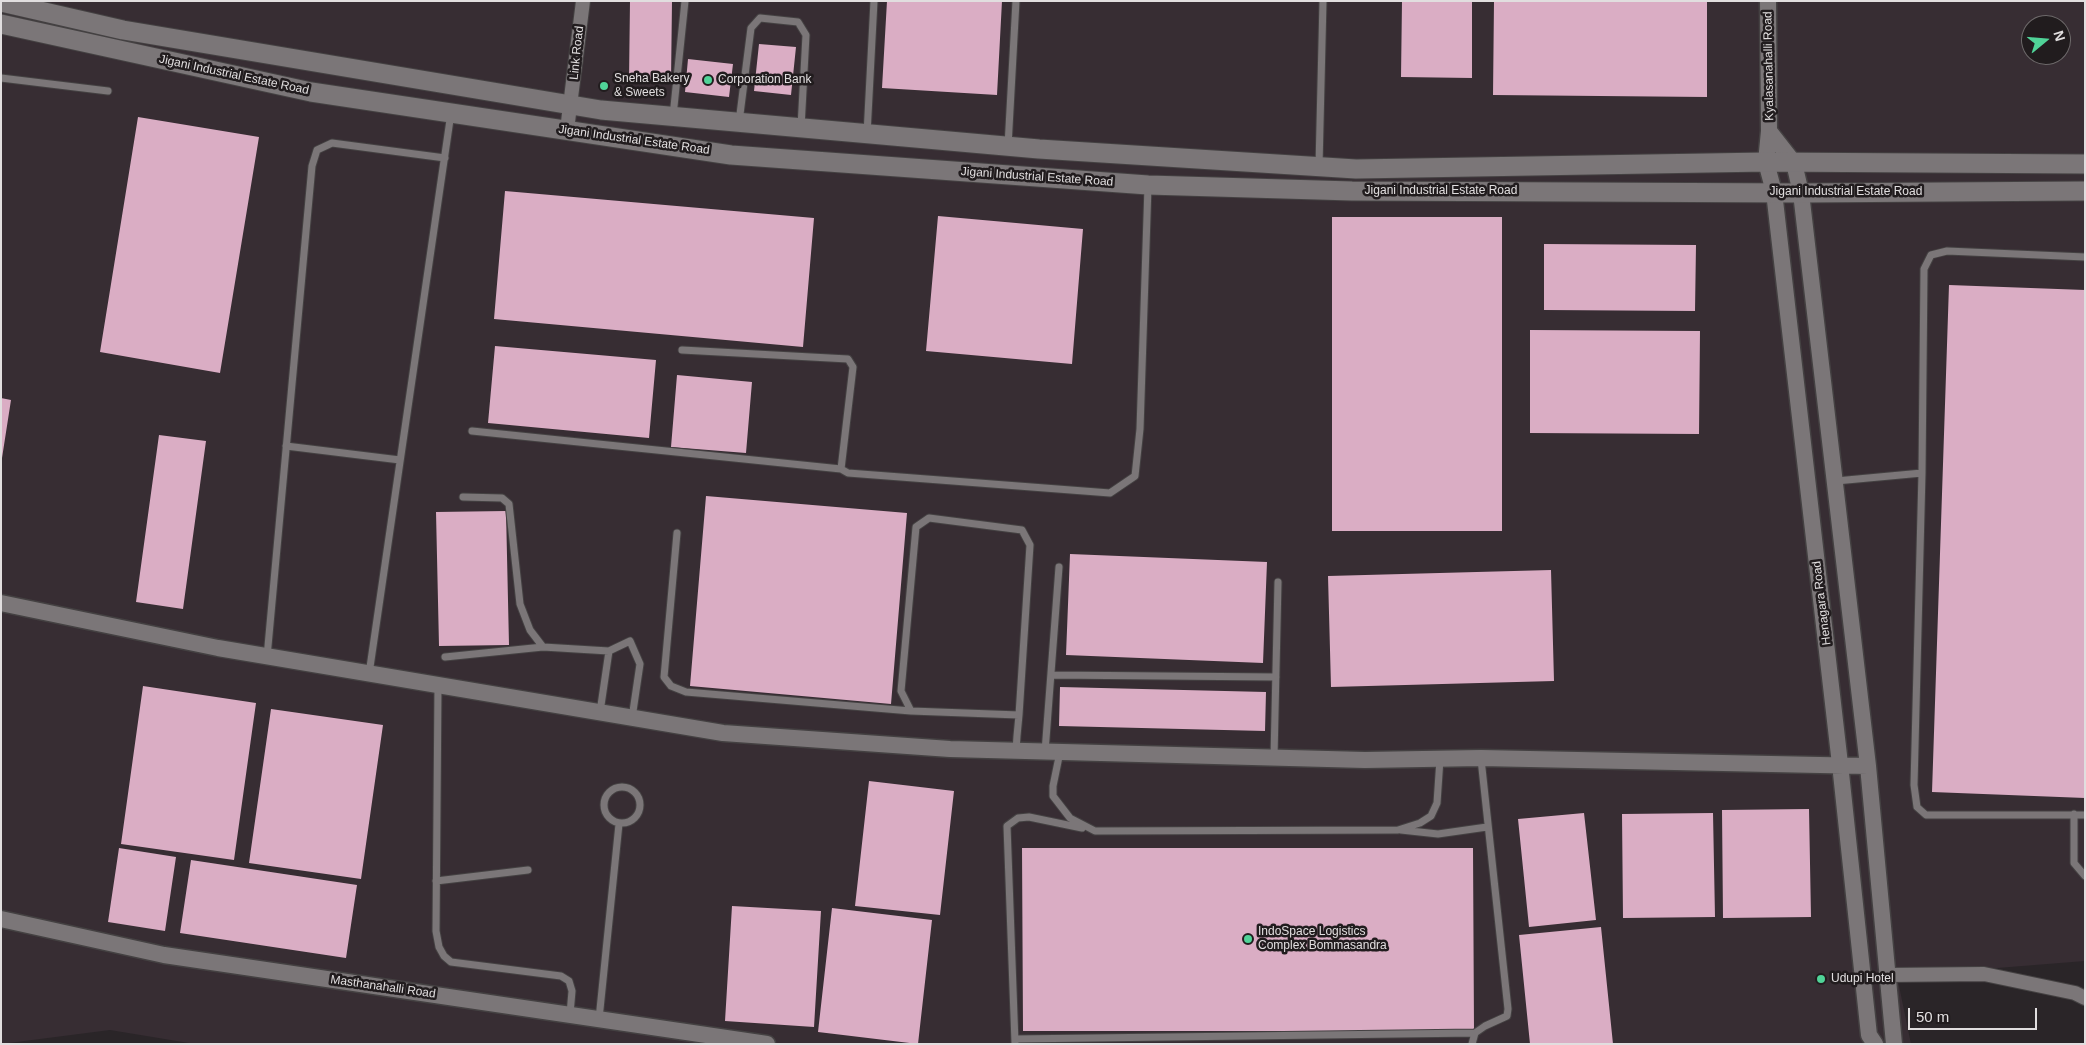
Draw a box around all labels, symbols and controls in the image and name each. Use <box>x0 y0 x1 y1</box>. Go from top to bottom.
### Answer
street label: Kyalasanahalli Road <box>1761 11 1777 121</box>
north arrow <box>2021 15 2071 65</box>
street label: Link Road <box>567 25 587 81</box>
text: N <box>2050 29 2069 43</box>
street label: Jigani Industrial Estate Road <box>158 52 310 98</box>
place label: Sneha Bakery & Sweets <box>614 72 689 100</box>
place label: Corporation Bank <box>718 73 811 87</box>
marker: Corporation Bank <box>702 74 714 86</box>
marker: Sneha Bakery & Sweets <box>598 80 610 92</box>
street label: Jigani Industrial Estate Road <box>557 122 711 158</box>
street label: Jigani Industrial Estate Road <box>960 164 1114 190</box>
street label: Jigani Industrial Estate Road <box>1365 184 1517 198</box>
street label: Jigani Industrial Estate Road <box>1770 185 1922 199</box>
street label: Henagara Road <box>1810 560 1834 646</box>
place label: IndoSpace Logistics Complex Bommasandra <box>1258 925 1387 953</box>
marker: IndoSpace Logistics Complex Bommasandra <box>1242 933 1254 945</box>
street label: Masthanahalli Road <box>329 972 437 1002</box>
place label: Udupi Hotel <box>1831 972 1894 986</box>
marker: Udupi Hotel <box>1815 973 1827 985</box>
scale bar <box>1911 998 2040 1030</box>
text: 50 m <box>1916 1008 1949 1025</box>

